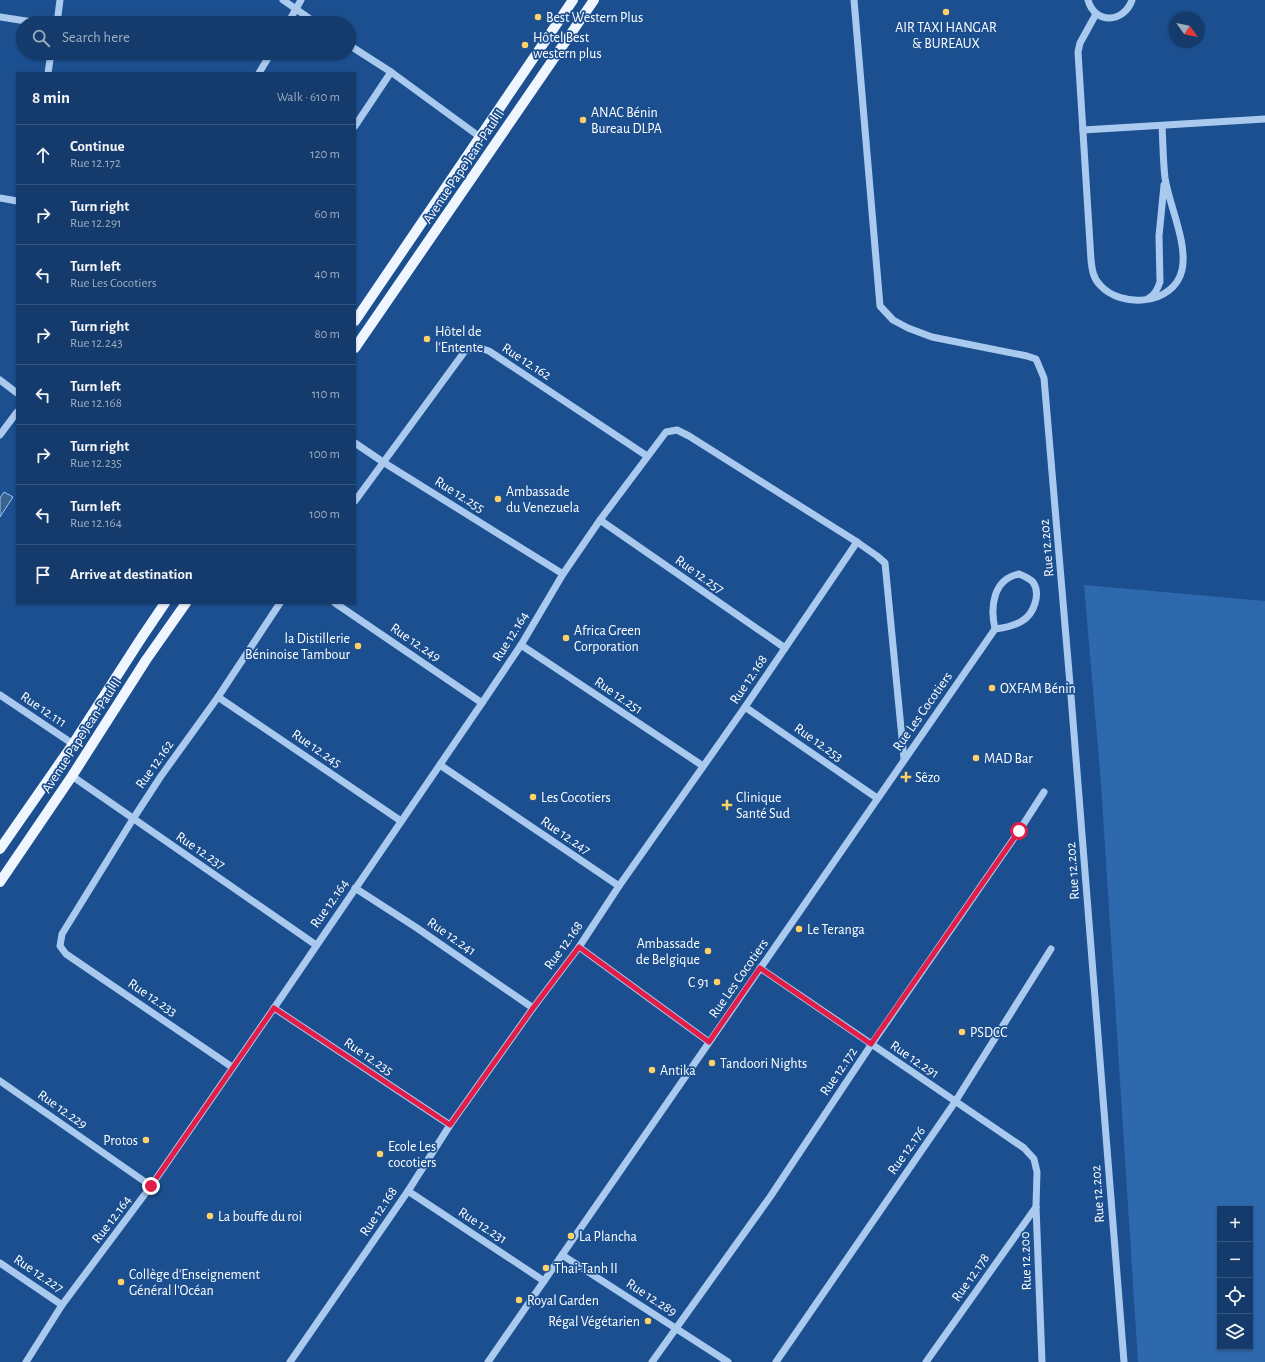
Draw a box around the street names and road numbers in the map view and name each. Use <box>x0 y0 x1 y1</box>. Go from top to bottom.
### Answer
street label: Avenue Pape Jean-Paul II <box>421 107 507 226</box>
street label: Rue 12.162 <box>499 341 554 383</box>
street label: Rue 12.255 <box>432 474 487 516</box>
street label: Rue 12.202 <box>1037 518 1056 577</box>
street label: Rue 12.257 <box>673 553 726 597</box>
street label: Rue 12.164 <box>490 609 532 664</box>
street label: Rue 12.249 <box>388 621 443 665</box>
street label: Rue 12.168 <box>727 653 770 707</box>
street label: Rue Les Cocotiers <box>890 669 955 754</box>
street label: Avenue Pape Jean-Paul II <box>39 675 124 796</box>
street label: Rue 12.251 <box>592 675 645 717</box>
street label: Rue 12.111 <box>18 689 69 730</box>
street label: Rue 12.253 <box>792 721 845 765</box>
street label: Rue 12.245 <box>289 727 344 771</box>
street label: Rue 12.162 <box>133 738 176 791</box>
street label: Rue 12.247 <box>538 814 593 858</box>
street label: Rue 12.237 <box>173 829 228 872</box>
street label: Rue 12.202 <box>1064 842 1082 900</box>
street label: Rue 12.164 <box>308 876 352 930</box>
street label: Rue 12.241 <box>425 915 478 959</box>
street label: Rue 12.168 <box>542 919 586 972</box>
street label: Rue Les Cocotiers <box>706 936 771 1021</box>
street label: Rue 12.233 <box>125 976 180 1019</box>
street label: Rue 12.235 <box>341 1035 396 1078</box>
street label: Rue 12.291 <box>888 1038 941 1081</box>
street label: Rue 12.172 <box>818 1045 860 1098</box>
street label: Rue 12.229 <box>35 1088 90 1132</box>
street label: Rue 12.176 <box>885 1124 928 1177</box>
street label: Rue 12.202 <box>1089 1165 1107 1223</box>
street label: Rue 12.168 <box>357 1185 400 1239</box>
street label: Rue 12.164 <box>89 1193 134 1246</box>
street label: Rue 12.231 <box>456 1205 509 1247</box>
street label: Rue 12.200 <box>1018 1231 1034 1291</box>
street label: Rue 12.178 <box>949 1251 992 1304</box>
street label: Rue 12.227 <box>11 1252 66 1295</box>
street label: Rue 12.289 <box>624 1276 679 1319</box>

